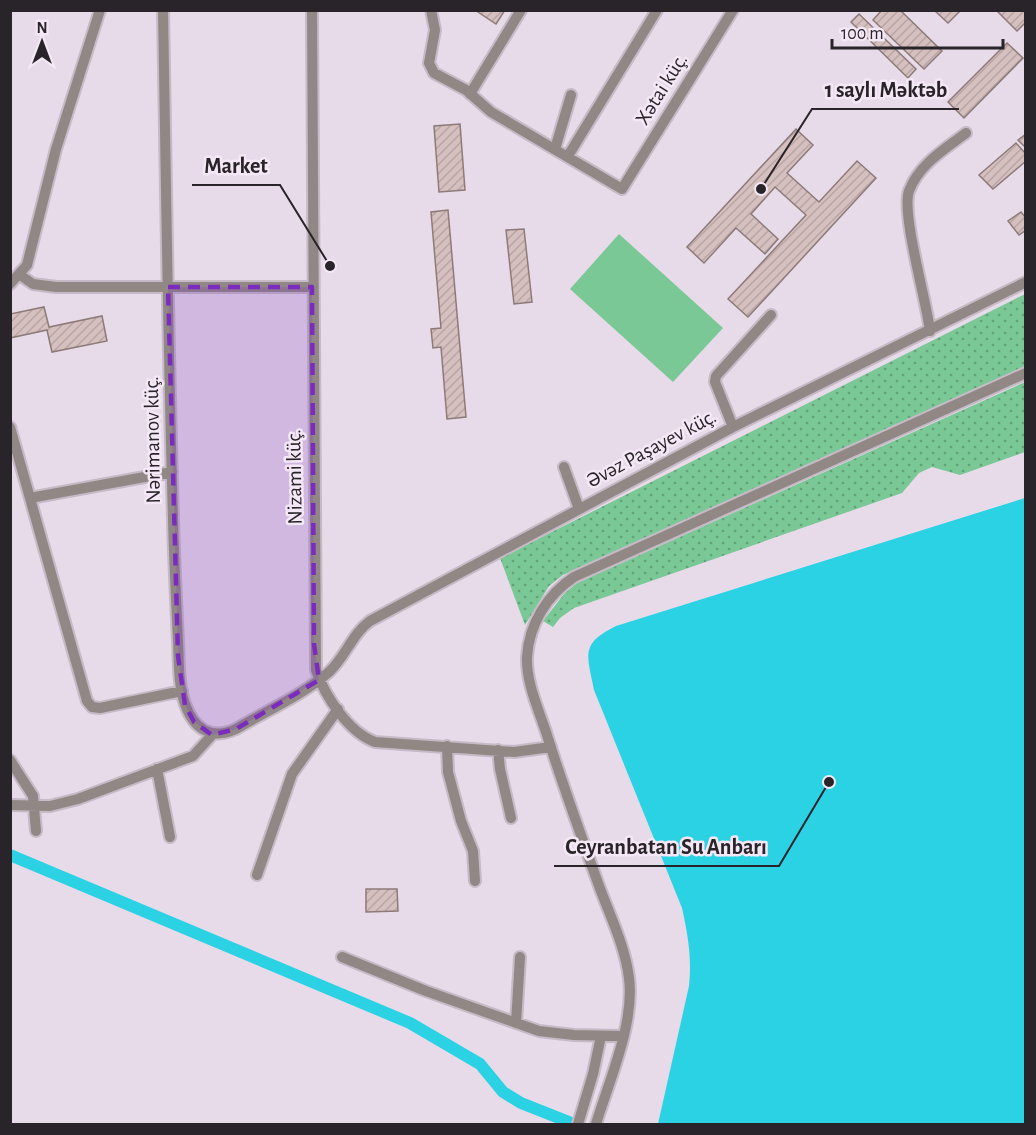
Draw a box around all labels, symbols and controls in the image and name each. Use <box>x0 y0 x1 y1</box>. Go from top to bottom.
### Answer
north arrow <box>12 12 72 72</box>
scale bar <box>832 12 1003 50</box>
text: N <box>36 20 48 36</box>
text: 100 m <box>841 25 884 43</box>
street label: Xətai küç. <box>631 50 691 128</box>
callout: 1 saylı Məktəb <box>812 69 959 109</box>
text: 1 saylı Məktəb <box>825 79 947 102</box>
callout: Market <box>192 145 280 185</box>
text: Market <box>204 155 268 177</box>
street label: Nərimanov küç. <box>141 376 164 504</box>
street label: Əvəz Paşayev küç. <box>583 405 720 491</box>
street label: Nizami küç. <box>283 429 306 525</box>
callout: Ceyranbatan Su Anbarı <box>554 826 779 866</box>
text: Ceyranbatan Su Anbarı <box>565 836 767 859</box>

